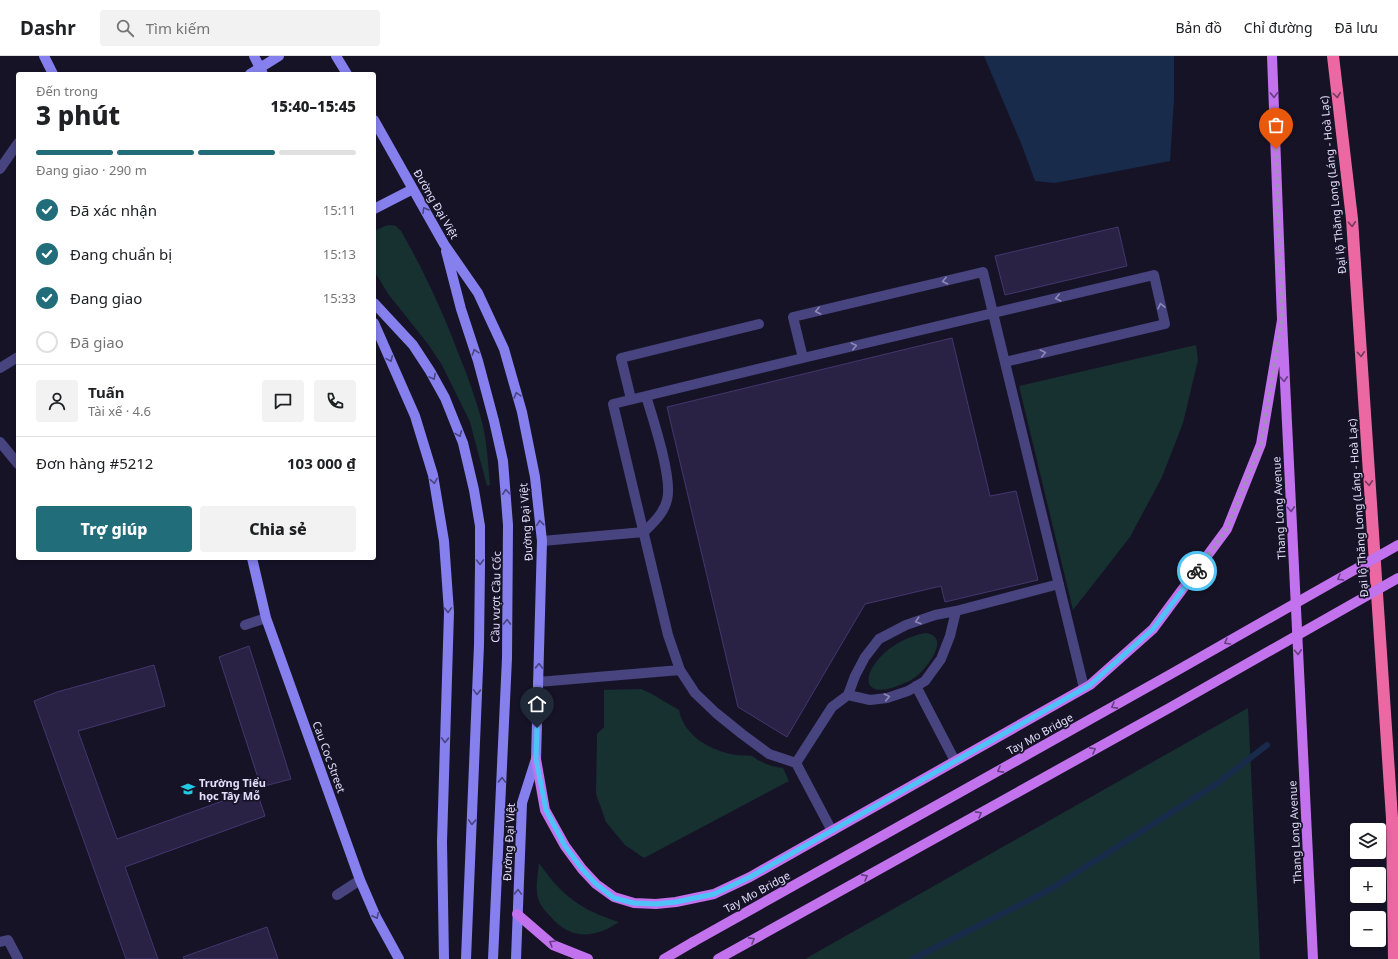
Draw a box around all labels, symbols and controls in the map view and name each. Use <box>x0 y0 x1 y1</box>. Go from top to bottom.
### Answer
search box <box>100 10 380 46</box>
text: Dashr <box>20 15 76 41</box>
icon: search <box>114 17 136 39</box>
text: Tìm kiếm <box>146 18 210 38</box>
text: Bản đồ <box>1176 18 1222 37</box>
text: Chỉ đường <box>1244 18 1313 37</box>
text: Đã lưu <box>1335 18 1378 37</box>
text: Đến trong <box>36 82 98 100</box>
one-way arrow <box>1269 92 1278 98</box>
one-way arrow <box>1332 92 1341 98</box>
street label: Đại lộ Thăng Long (Láng - Hoà Lạc) <box>1316 95 1349 275</box>
text: 15:40–15:45 <box>271 96 356 116</box>
text: 3 phút <box>36 97 120 133</box>
pin <box>1259 108 1293 149</box>
icon: bag <box>1265 114 1287 136</box>
text: Đang giao · 290 m <box>36 161 147 179</box>
street label: Đường Đại Việt <box>410 166 462 241</box>
icon: check <box>36 199 58 221</box>
text: Đã xác nhận <box>70 200 157 220</box>
text: 15:11 <box>323 201 356 219</box>
one-way arrow <box>422 207 430 214</box>
one-way arrow <box>1348 221 1357 227</box>
icon: check <box>36 243 58 265</box>
text: Đang chuẩn bị <box>70 244 172 264</box>
text: 15:13 <box>323 245 356 263</box>
one-way arrow <box>942 277 948 285</box>
icon: check <box>36 287 58 309</box>
text: Đang giao <box>70 288 142 308</box>
text: 15:33 <box>323 289 356 307</box>
one-way arrow <box>1055 293 1061 301</box>
one-way arrow <box>1157 303 1166 310</box>
one-way arrow <box>815 306 821 314</box>
text: Đã giao <box>70 332 124 352</box>
one-way arrow <box>851 342 857 350</box>
one-way arrow <box>472 348 480 355</box>
one-way arrow <box>1040 350 1046 358</box>
one-way arrow <box>1356 351 1365 357</box>
one-way arrow <box>385 354 393 362</box>
one-way arrow <box>428 372 436 380</box>
one-way arrow <box>1280 376 1289 382</box>
button: person <box>36 380 78 422</box>
button: chat <box>262 380 304 422</box>
button: phone <box>314 380 356 422</box>
text: Tuấn <box>88 382 124 402</box>
one-way arrow <box>513 391 522 398</box>
text: Tài xế · 4.6 <box>88 402 151 420</box>
street label: Đại lộ Thăng Long (Láng - Hoà Lạc) <box>1344 418 1371 598</box>
one-way arrow <box>455 431 463 438</box>
text: Đơn hàng #5212 <box>36 453 153 473</box>
text: 103 000 ₫ <box>287 453 356 473</box>
street label: Thang Long Avenue <box>1268 456 1289 560</box>
one-way arrow <box>429 478 438 484</box>
one-way arrow <box>1365 480 1374 486</box>
street label: Đường Đại Việt <box>515 483 536 562</box>
one-way arrow <box>501 489 510 495</box>
button: Trợ giúp <box>36 506 192 552</box>
button: Chia sẻ <box>200 506 356 552</box>
one-way arrow <box>1286 506 1295 512</box>
one-way arrow <box>535 520 544 526</box>
street label: Cầu vượt Cầu Cốc <box>487 551 504 643</box>
courier <box>1177 551 1217 591</box>
one-way arrow <box>476 559 484 565</box>
icon: bike <box>1186 560 1208 582</box>
one-way arrow <box>1337 573 1344 580</box>
one-way arrow <box>444 607 453 613</box>
one-way arrow <box>915 616 922 625</box>
one-way arrow <box>503 619 511 625</box>
one-way arrow <box>1224 638 1231 645</box>
one-way arrow <box>1293 649 1302 655</box>
one-way arrow <box>535 663 543 669</box>
pin <box>520 687 554 728</box>
one-way arrow <box>473 689 482 695</box>
icon: home <box>526 693 548 715</box>
one-way arrow <box>883 694 890 702</box>
one-way arrow <box>1111 702 1118 709</box>
street label: Tay Mo Bridge <box>1004 709 1076 758</box>
street label: Cau Coc Street <box>310 719 349 795</box>
one-way arrow <box>441 737 449 743</box>
one-way arrow <box>1088 748 1096 755</box>
one-way arrow <box>997 765 1004 773</box>
place label: Trường Tiểu học Tây Mỗ <box>199 775 266 803</box>
one-way arrow <box>497 777 506 783</box>
street label: Thang Long Avenue <box>1284 780 1305 884</box>
school or university icon: Trường Tiểu học Tây Mỗ <box>180 781 196 797</box>
street label: Đường Đại Việt <box>499 803 518 881</box>
one-way arrow <box>975 811 982 818</box>
one-way arrow <box>468 819 477 825</box>
map controls <box>1350 823 1386 947</box>
button: layers <box>1350 823 1386 859</box>
street label: Tay Mo Bridge <box>721 867 793 916</box>
button: + <box>1350 867 1386 903</box>
one-way arrow <box>861 874 869 881</box>
one-way arrow <box>514 889 522 895</box>
one-way arrow <box>371 911 379 919</box>
button: − <box>1350 911 1386 947</box>
one-way arrow <box>748 937 755 945</box>
one-way arrow <box>549 941 556 948</box>

